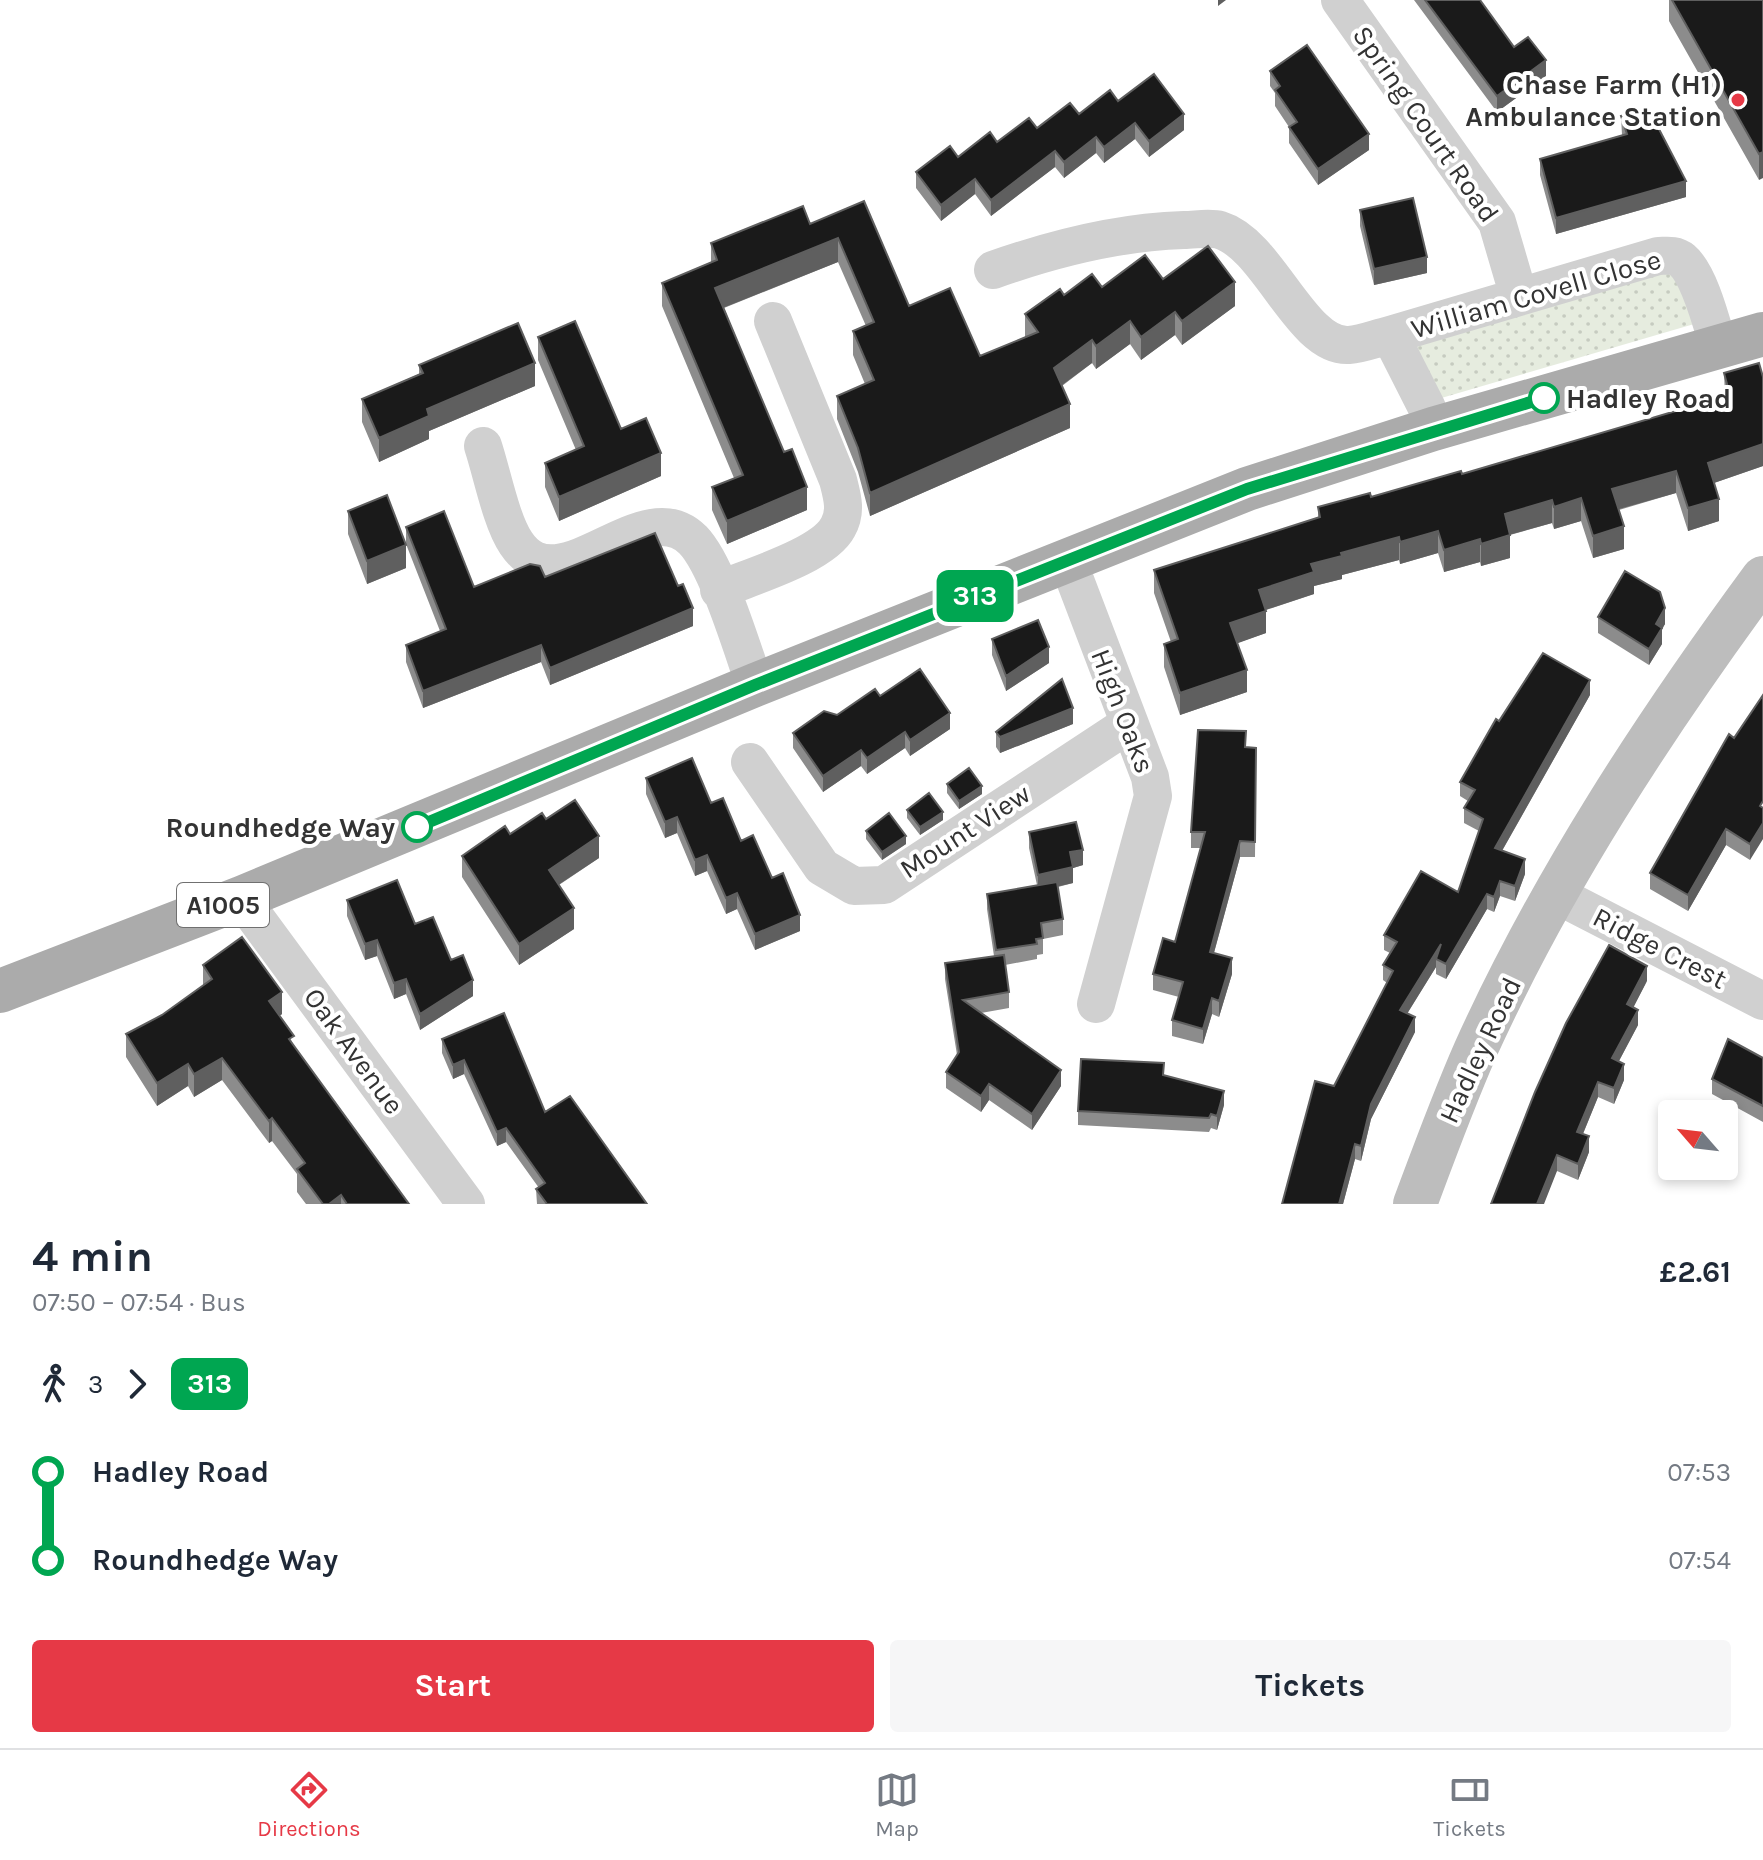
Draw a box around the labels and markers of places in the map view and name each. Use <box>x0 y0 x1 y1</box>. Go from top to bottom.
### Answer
place label: Chase Farm (H1) Ambulance Station <box>1465 68 1722 133</box>
marker: Chase Farm (H1) Ambulance Station <box>1729 91 1747 109</box>
place label: Hadley Road <box>1566 382 1731 415</box>
marker: Hadley Road <box>1529 383 1559 413</box>
place label: Roundhedge Way <box>165 811 395 844</box>
marker: Roundhedge Way <box>402 812 432 842</box>

